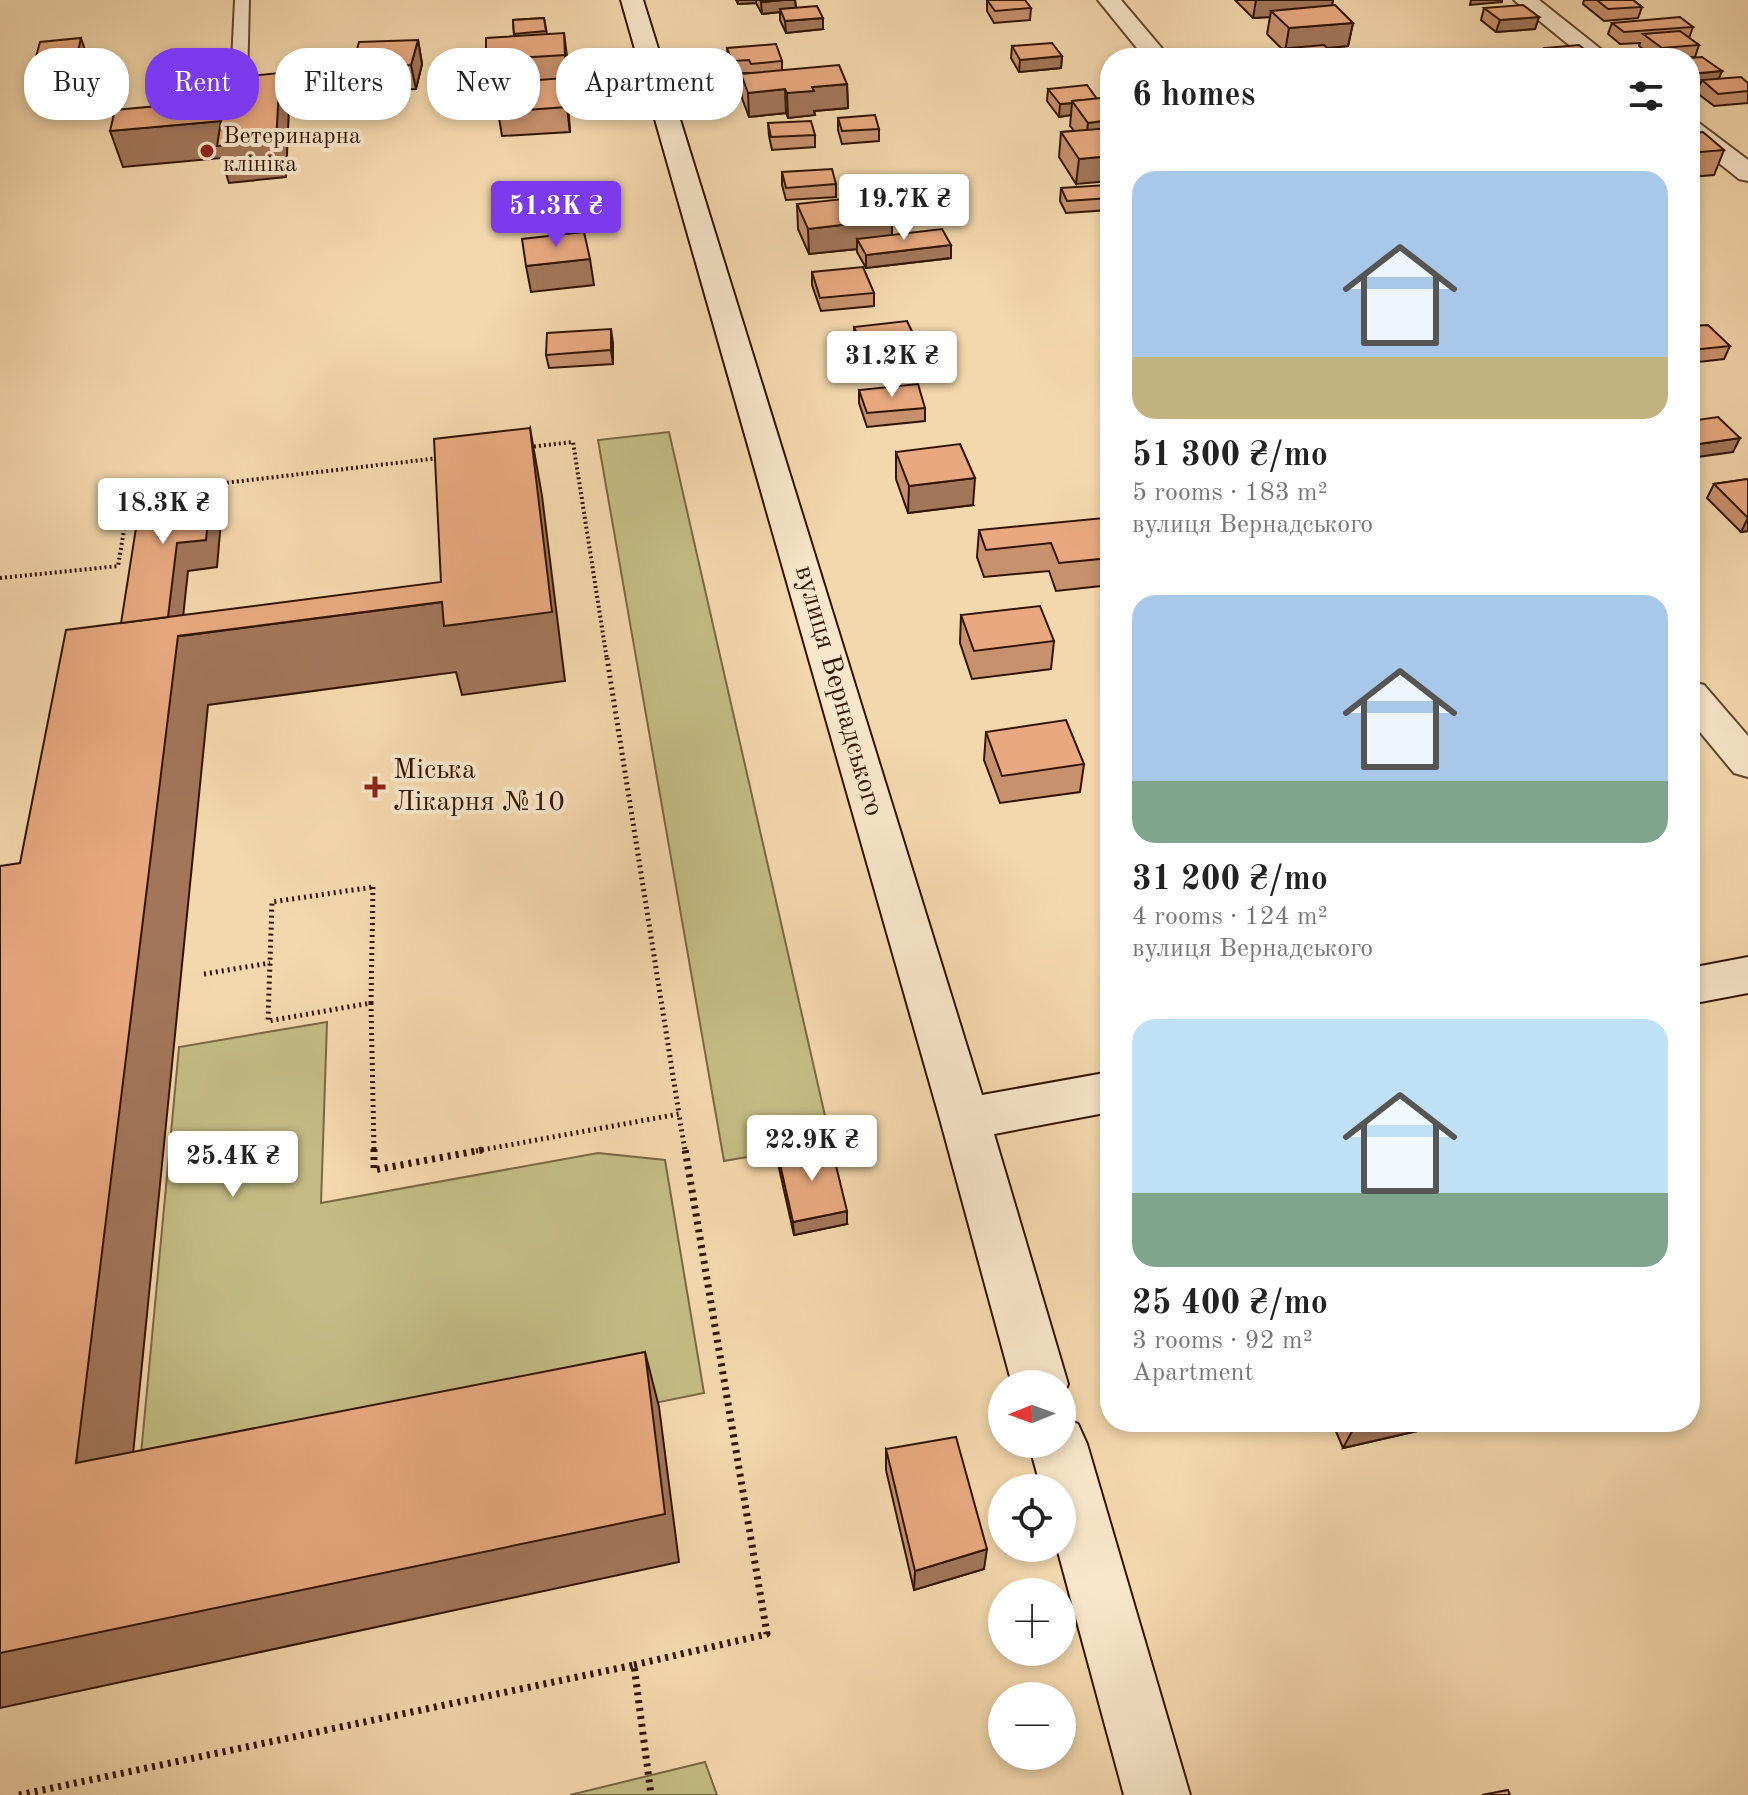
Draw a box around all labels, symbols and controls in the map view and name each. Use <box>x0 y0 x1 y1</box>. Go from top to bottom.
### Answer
chip: Buy <box>24 48 129 120</box>
chip: Rent <box>145 48 259 120</box>
chip: Filters <box>275 48 411 120</box>
chip: New <box>427 48 540 120</box>
chip: Apartment <box>556 48 743 120</box>
icon: filters <box>1624 74 1668 118</box>
text: 6 homes <box>1132 79 1255 113</box>
place label: Ветеринарна клініка <box>223 125 361 177</box>
marker: Ветеринарна клініка <box>198 142 216 160</box>
pin: 19.7K ₴ <box>830 174 978 242</box>
pin: 51.3K ₴ <box>482 181 630 249</box>
text: 19.7K ₴ <box>857 187 951 213</box>
text: 51.3K ₴ <box>509 194 603 220</box>
icon: home <box>1328 223 1472 367</box>
pin: 31.2K ₴ <box>818 331 966 399</box>
text: 31.2K ₴ <box>845 344 939 370</box>
text: 51 300 ₴/mo <box>1132 439 1328 473</box>
pin: 18.3K ₴ <box>89 478 237 546</box>
text: 5 rooms · 183 m² <box>1132 480 1328 506</box>
text: 18.3K ₴ <box>116 491 210 517</box>
text: вулиця Вернадського <box>1132 512 1373 538</box>
street label: вулиця Вернадського <box>789 562 887 820</box>
icon: home <box>1328 647 1472 791</box>
place label: Міська Лікарня №10 <box>393 757 565 817</box>
marker: Міська Лікарня №10 <box>364 776 386 798</box>
text: 31 200 ₴/mo <box>1132 863 1328 897</box>
text: 4 rooms · 124 m² <box>1132 904 1328 930</box>
text: вулиця Вернадського <box>1132 936 1373 962</box>
icon: home <box>1328 1071 1472 1215</box>
pin: 22.9K ₴ <box>738 1115 886 1183</box>
text: 22.9K ₴ <box>765 1128 859 1154</box>
pin: 25.4K ₴ <box>159 1131 307 1199</box>
text: 25.4K ₴ <box>186 1144 280 1170</box>
text: 25 400 ₴/mo <box>1132 1287 1328 1321</box>
text: 3 rooms · 92 m² <box>1132 1328 1313 1354</box>
text: Apartment <box>1132 1360 1254 1386</box>
north arrow <box>988 1370 1076 1458</box>
map controls <box>988 1370 1076 1770</box>
button: locate <box>988 1474 1076 1562</box>
button: + <box>988 1578 1076 1666</box>
button: − <box>988 1682 1076 1770</box>

